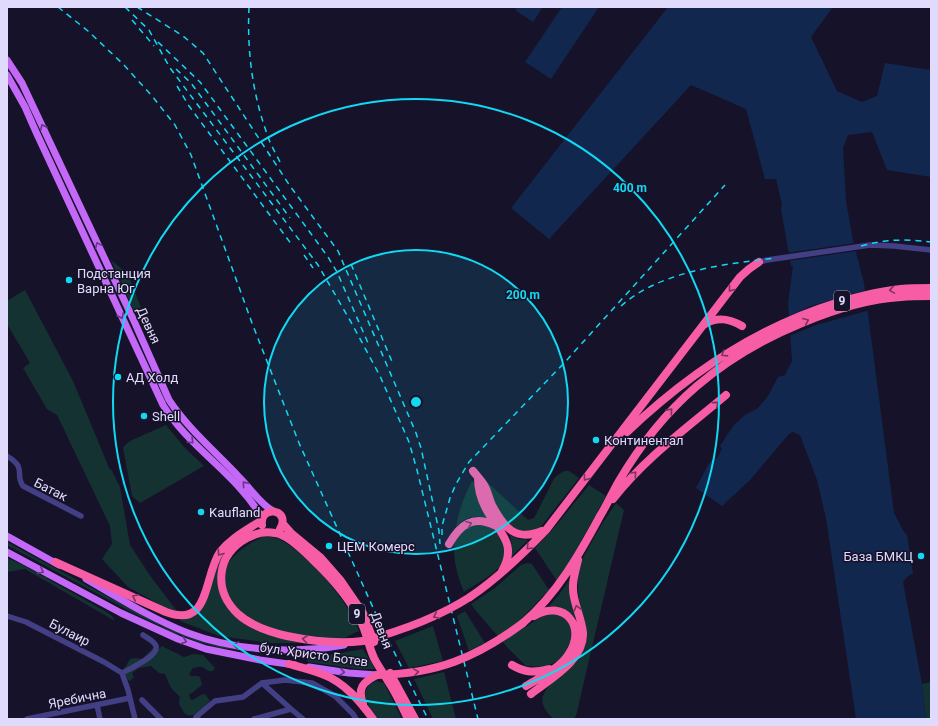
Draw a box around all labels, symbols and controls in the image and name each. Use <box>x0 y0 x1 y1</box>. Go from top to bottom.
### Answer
one-way arrow <box>40 124 48 132</box>
text: 400 m <box>613 181 647 195</box>
one-way arrow <box>95 242 103 250</box>
place label: Подстанция Варна Юг <box>77 266 151 296</box>
marker: Подстанция Варна Юг <box>64 275 74 285</box>
one-way arrow <box>729 284 736 291</box>
one-way arrow <box>889 285 895 294</box>
text: 200 m <box>506 288 540 302</box>
road number: 9 <box>834 291 850 311</box>
street label: Девня <box>134 304 164 346</box>
one-way arrow <box>116 312 124 319</box>
one-way arrow <box>803 317 810 325</box>
one-way arrow <box>721 350 728 357</box>
place label: АД Холд <box>126 370 178 385</box>
marker: АД Холд <box>113 372 123 382</box>
centre of rings <box>409 395 423 409</box>
one-way arrow <box>711 401 718 408</box>
one-way arrow <box>666 408 673 416</box>
place label: Shell <box>152 409 180 424</box>
marker: Shell <box>139 411 149 421</box>
place label: Континентал <box>604 433 683 448</box>
marker: Континентал <box>591 435 601 445</box>
one-way arrow <box>186 436 194 444</box>
one-way arrow <box>629 472 636 479</box>
one-way arrow <box>584 474 591 481</box>
street label: Батак <box>32 475 70 504</box>
one-way arrow <box>243 481 250 488</box>
place label: Kaufland <box>209 505 260 520</box>
marker: Kaufland <box>196 507 206 517</box>
one-way arrow <box>465 520 472 528</box>
place label: ЦЕМ Комерс <box>337 539 415 554</box>
marker: ЦЕМ Комерс <box>324 541 334 551</box>
one-way arrow <box>526 542 534 550</box>
one-way arrow <box>218 548 225 555</box>
place label: База БМКЦ <box>843 549 913 564</box>
marker: База БМКЦ <box>916 551 926 561</box>
one-way arrow <box>37 566 45 573</box>
one-way arrow <box>131 594 139 602</box>
road number: 9 <box>349 604 365 624</box>
one-way arrow <box>573 604 581 611</box>
street label: Девня <box>368 609 395 651</box>
one-way arrow <box>433 611 440 619</box>
street label: Булаир <box>47 616 93 649</box>
one-way arrow <box>302 635 308 644</box>
one-way arrow <box>180 637 187 645</box>
street label: бул. Христо Ботев <box>259 639 369 670</box>
one-way arrow <box>233 641 239 649</box>
one-way arrow <box>339 667 345 676</box>
one-way arrow <box>413 668 419 677</box>
street label: Яребична <box>47 686 107 711</box>

